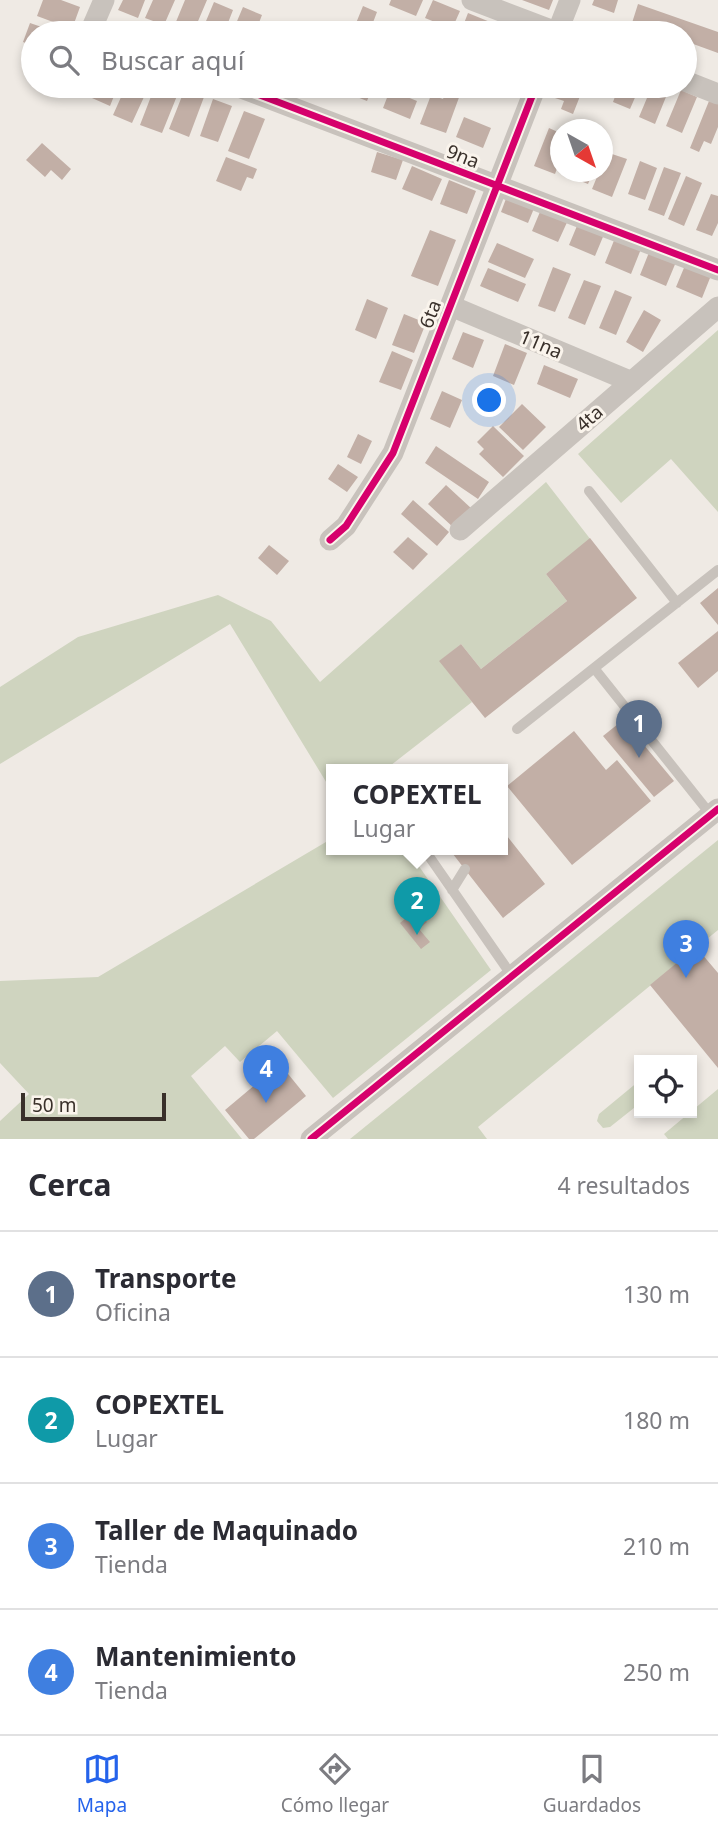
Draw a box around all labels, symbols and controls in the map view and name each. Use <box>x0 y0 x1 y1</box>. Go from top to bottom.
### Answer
search box <box>21 21 697 98</box>
icon: search <box>45 41 83 79</box>
text: Buscar aquí <box>101 42 244 78</box>
north arrow <box>550 119 613 182</box>
street label: 9na <box>443 138 483 174</box>
street label: 6ta <box>413 296 447 332</box>
street label: 11na <box>516 323 566 365</box>
your location <box>472 383 506 417</box>
street label: 4ta <box>570 399 608 437</box>
pin: 1 <box>616 700 662 758</box>
popup <box>326 764 508 855</box>
text: COPEXTEL <box>353 776 481 812</box>
text: Lugar <box>353 812 415 844</box>
pin: 2 <box>394 877 440 935</box>
pin: 3 <box>663 920 709 978</box>
pin: 4 <box>243 1045 289 1103</box>
map controls <box>634 1055 697 1118</box>
button: locate <box>634 1055 697 1118</box>
scale bar <box>21 1090 166 1122</box>
text: 50 m <box>32 1092 76 1118</box>
text: Cerca <box>28 1164 111 1205</box>
text: 4 resultados <box>557 1169 690 1201</box>
text: Transporte <box>95 1260 236 1296</box>
text: 1 <box>44 1278 58 1310</box>
text: 130 m <box>623 1278 690 1310</box>
text: Oficina <box>95 1296 171 1328</box>
text: COPEXTEL <box>95 1386 224 1422</box>
text: 2 <box>44 1404 58 1436</box>
text: 180 m <box>623 1404 690 1436</box>
text: Lugar <box>95 1422 158 1454</box>
text: Taller de Maquinado <box>95 1512 358 1548</box>
text: 3 <box>44 1530 58 1562</box>
text: 210 m <box>623 1530 690 1562</box>
text: Tienda <box>95 1548 168 1580</box>
text: Mantenimiento <box>95 1638 297 1674</box>
text: 4 <box>44 1656 58 1688</box>
text: 250 m <box>623 1656 690 1688</box>
text: Tienda <box>95 1674 168 1706</box>
tab: Mapa <box>77 1750 127 1818</box>
tab: Cómo llegar <box>281 1750 389 1818</box>
tab: Guardados <box>543 1750 641 1818</box>

